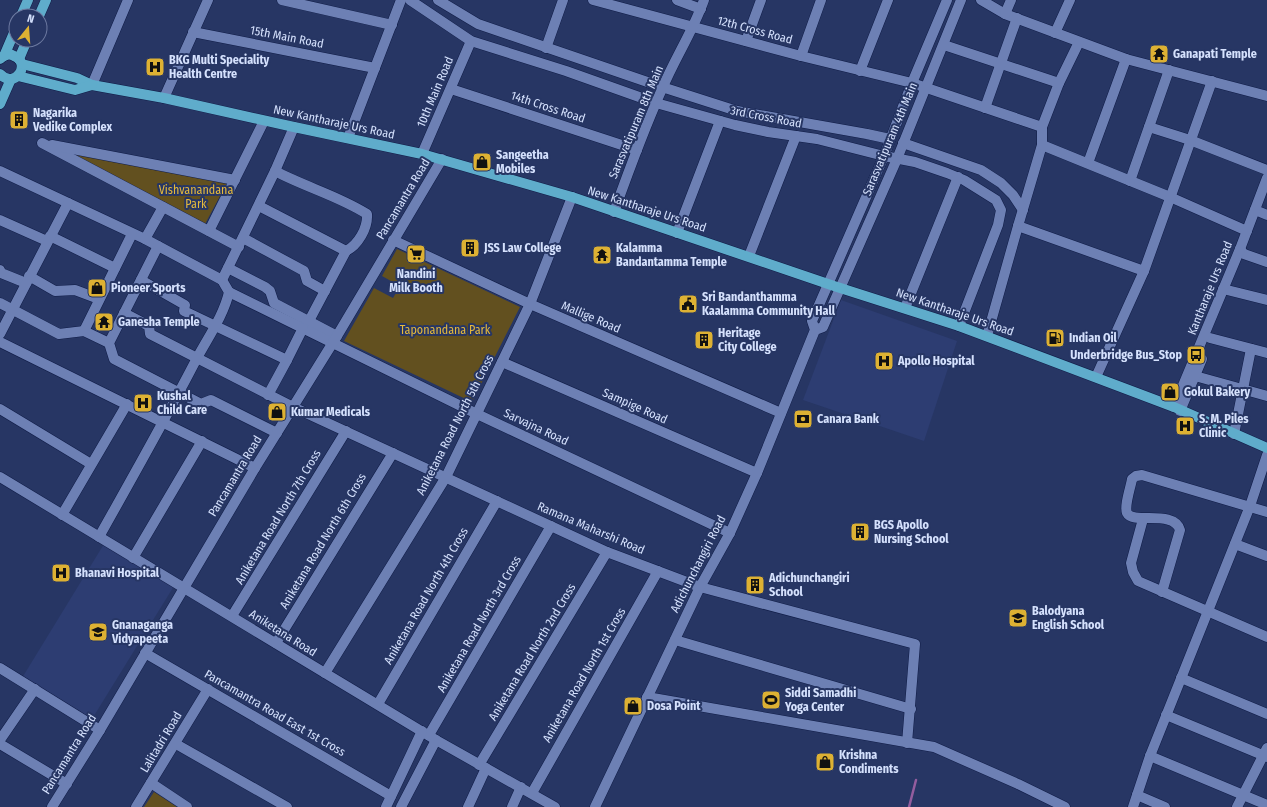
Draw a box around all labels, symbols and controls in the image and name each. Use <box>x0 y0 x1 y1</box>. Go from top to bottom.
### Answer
north arrow <box>8 8 48 48</box>
text: N <box>26 12 36 26</box>
street label: 12th Cross Road <box>716 13 794 47</box>
street label: 15th Main Road <box>249 23 325 51</box>
temple icon: Ganapati Temple <box>1148 43 1170 65</box>
place label: Ganapati Temple <box>1173 47 1257 61</box>
place label: BKG Multi Speciality Health Centre <box>169 53 270 81</box>
street label: 10th Main Road <box>414 55 456 129</box>
hospital icon: BKG Multi Speciality Health Centre <box>144 56 166 78</box>
street label: Sarasvatipuram 8th Main <box>606 63 666 181</box>
street label: Sarasvatipuram 4th Main <box>860 80 920 198</box>
street label: 14th Cross Road <box>509 88 587 126</box>
street label: New Kantharaje Urs Road <box>272 102 396 142</box>
street label: 3rd Cross Road <box>729 103 803 131</box>
place label: Nagarika Vedike Complex <box>32 106 113 134</box>
building icon: Nagarika Vedike Complex <box>8 109 30 131</box>
place label: Sangeetha Mobiles <box>496 148 549 176</box>
shop icon: Sangeetha Mobiles <box>471 151 493 173</box>
street label: Pancamantra Road <box>373 156 433 242</box>
park label: Vishvanandana Park <box>159 183 233 211</box>
street label: New Kantharaje Urs Road <box>586 183 708 235</box>
building icon: JSS Law College <box>459 237 481 259</box>
street label: Kantharaje Urs Road <box>1185 239 1235 337</box>
place label: JSS Law College <box>483 241 561 255</box>
place label: Kalamma Bandantamma Temple <box>616 241 727 269</box>
supermarket icon: Nandini Milk Booth <box>405 243 427 265</box>
temple icon: Kalamma Bandantamma Temple <box>591 244 613 266</box>
place label: Nandini Milk Booth <box>389 267 443 295</box>
shop icon: Pioneer Sports <box>86 277 108 299</box>
place label: Pioneer Sports <box>111 281 186 295</box>
street label: New Kantharaje Urs Road <box>894 285 1016 339</box>
place label: Sri Bandanthamma Kaalamma Community Hall <box>702 290 836 318</box>
public building icon: Sri Bandanthamma Kaalamma Community Hall <box>677 293 699 315</box>
street label: Mallige Road <box>559 298 623 336</box>
temple icon: Ganesha Temple <box>93 311 115 333</box>
place label: Ganesha Temple <box>118 315 200 329</box>
park label: Taponandana Park <box>400 323 491 337</box>
place label: Heritage City College <box>718 326 777 354</box>
fuel station icon: Indian Oil <box>1044 327 1066 349</box>
building icon: Heritage City College <box>693 329 715 351</box>
place label: Indian Oil <box>1069 331 1118 345</box>
bus stop icon: Underbridge Bus_Stop <box>1185 344 1207 366</box>
place label: Underbridge Bus_Stop <box>1070 348 1182 362</box>
hospital icon: Apollo Hospital <box>873 350 895 372</box>
street label: Aniketana Road North 5th Cross <box>414 353 496 497</box>
place label: Apollo Hospital <box>897 354 975 368</box>
shop icon: Gokul Bakery <box>1159 381 1181 403</box>
street label: Sampige Road <box>600 385 670 427</box>
place label: Gokul Bakery <box>1184 385 1251 399</box>
place label: Kushal Child Care <box>157 389 207 417</box>
hospital icon: Kushal Child Care <box>132 392 154 414</box>
shop icon: Kumar Medicals <box>266 401 288 423</box>
place label: Kumar Medicals <box>291 405 371 419</box>
street label: Sarvajna Road <box>501 406 571 448</box>
bank icon: Canara Bank <box>792 408 814 430</box>
place label: Canara Bank <box>817 412 880 426</box>
place label: S. M. Piles Clinic <box>1199 412 1249 440</box>
hospital icon: S. M. Piles Clinic <box>1174 415 1196 437</box>
street label: Pancamantra Road <box>205 433 265 519</box>
street label: Aniketana Road North 7th Cross <box>232 447 324 587</box>
street label: Aniketana Road North 6th Cross <box>277 471 369 611</box>
street label: Ramana Maharshi Road <box>535 499 647 557</box>
street label: Adichunchangiri Road <box>667 513 729 615</box>
place label: BGS Apollo Nursing School <box>874 518 949 546</box>
building icon: BGS Apollo Nursing School <box>849 521 871 543</box>
street label: Aniketana Road North 4th Cross <box>381 525 471 667</box>
street label: Aniketana Road North 3rd Cross <box>434 553 524 695</box>
hospital icon: Bhanavi Hospital <box>50 562 72 584</box>
place label: Bhanavi Hospital <box>75 566 160 580</box>
place label: Adichunchangiri School <box>768 571 850 599</box>
building icon: Adichunchangiri School <box>744 574 766 596</box>
street label: Aniketana Road North 2nd Cross <box>485 581 579 723</box>
place label: Balodyana English School <box>1032 604 1105 632</box>
street label: Aniketana Road North 1st Cross <box>540 605 628 745</box>
street label: Aniketana Road <box>247 607 319 659</box>
school or university icon: Balodyana English School <box>1007 607 1029 629</box>
place label: Gnanaganga Vidyapeeta <box>111 618 173 646</box>
school or university icon: Gnanaganga Vidyapeeta <box>87 621 109 643</box>
street label: Pancamantra Road East 1st Cross <box>202 667 348 759</box>
place label: Siddi Samadhi Yoga Center <box>784 686 856 714</box>
sports icon: Siddi Samadhi Yoga Center <box>760 689 782 711</box>
shop icon: Dosa Point <box>622 695 644 717</box>
place label: Dosa Point <box>647 699 701 713</box>
street label: Lalitadri Road <box>137 709 185 775</box>
street label: Pancamantra Road <box>39 711 99 797</box>
place label: Krishna Condiments <box>839 748 899 776</box>
shop icon: Krishna Condiments <box>814 751 836 773</box>

